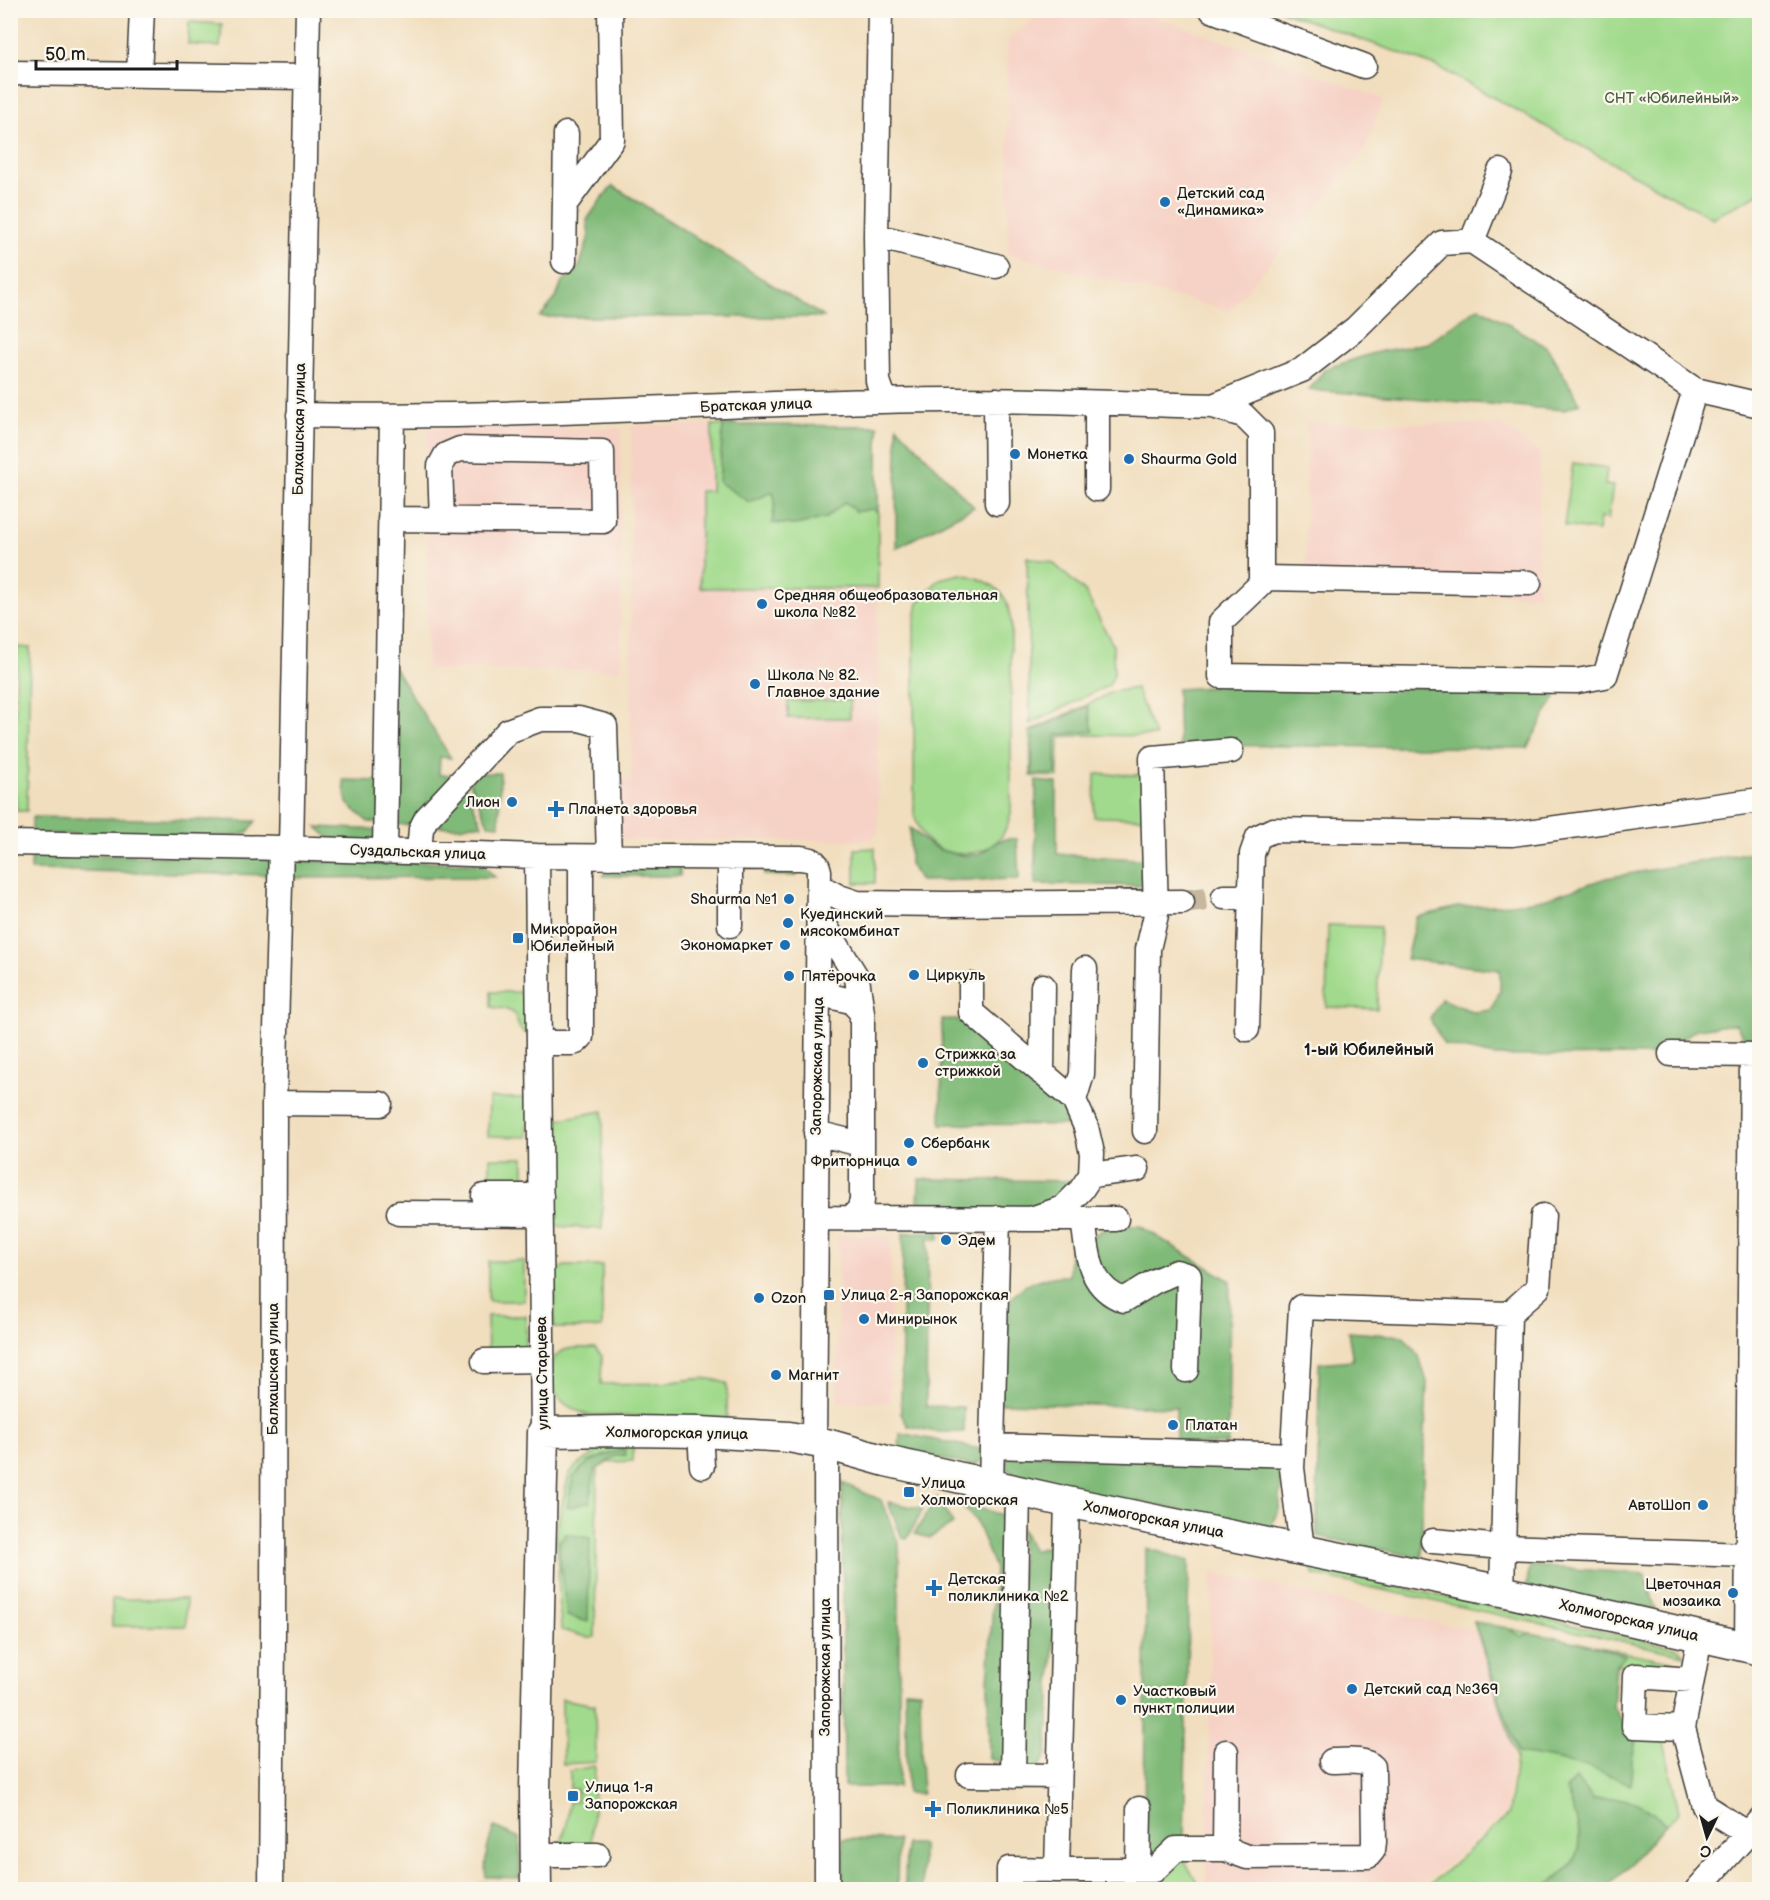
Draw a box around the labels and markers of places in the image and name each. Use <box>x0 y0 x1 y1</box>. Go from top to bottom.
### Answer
place label: Детский сад «Динамика» <box>1177 184 1264 220</box>
marker: Детский сад «Динамика» <box>1158 195 1172 209</box>
place label: Монетка <box>1027 445 1088 464</box>
marker: Монетка <box>1008 447 1022 461</box>
place label: Shaurma Gold <box>1141 450 1237 469</box>
marker: Shaurma Gold <box>1122 452 1136 466</box>
place label: Средняя общеобразовательная школа №82 <box>774 586 998 622</box>
marker: Средняя общеобразовательная школа №82 <box>755 597 769 611</box>
place label: Школа № 82. Главное здание <box>767 666 880 702</box>
marker: Школа № 82. Главное здание <box>748 677 762 691</box>
place label: Лион <box>465 793 500 812</box>
marker: Лион <box>505 795 519 809</box>
place label: Планета здоровья <box>568 800 697 819</box>
marker: Планета здоровья <box>549 802 563 816</box>
place label: Shaurma №1 <box>691 890 777 909</box>
marker: Shaurma №1 <box>782 892 796 906</box>
place label: Куединский мясокомбинат <box>800 905 900 941</box>
marker: Куединский мясокомбинат <box>781 916 795 930</box>
place label: Микрорайон Юбилейный <box>530 920 617 956</box>
marker: Микрорайон Юбилейный <box>511 931 525 945</box>
place label: Экономаркет <box>680 936 773 955</box>
marker: Экономаркет <box>778 938 792 952</box>
place label: Циркуль <box>926 966 986 985</box>
place label: Пятёрочка <box>801 967 876 986</box>
marker: Циркуль <box>907 968 921 982</box>
marker: Пятёрочка <box>782 969 796 983</box>
place label: Стрижка за стрижкой <box>935 1045 1016 1081</box>
marker: Стрижка за стрижкой <box>916 1056 930 1070</box>
place label: Сбербанк <box>921 1134 990 1153</box>
marker: Сбербанк <box>902 1136 916 1150</box>
place label: Фритюрница <box>810 1152 900 1171</box>
marker: Фритюрница <box>905 1154 919 1168</box>
place label: Эдем <box>958 1231 996 1250</box>
marker: Эдем <box>939 1233 953 1247</box>
place label: Улица 2-я Запорожская <box>841 1286 1009 1305</box>
marker: Улица 2-я Запорожская <box>822 1288 836 1302</box>
place label: Ozon <box>771 1289 806 1308</box>
marker: Ozon <box>752 1291 766 1305</box>
place label: Минирынок <box>876 1310 957 1329</box>
marker: Минирынок <box>857 1312 871 1326</box>
place label: Магнит <box>788 1366 839 1385</box>
marker: Магнит <box>769 1368 783 1382</box>
place label: Платан <box>1185 1416 1238 1435</box>
marker: Платан <box>1166 1418 1180 1432</box>
place label: Улица Холмогорская <box>921 1474 1018 1510</box>
marker: Улица Холмогорская <box>902 1485 916 1499</box>
place label: АвтоШоп <box>1628 1496 1691 1515</box>
marker: АвтоШоп <box>1696 1498 1710 1512</box>
place label: Детская поликлиника №2 <box>948 1570 1069 1606</box>
place label: Цветочная мозаика <box>1645 1575 1721 1611</box>
marker: Детская поликлиника №2 <box>925 1579 943 1597</box>
marker: Цветочная мозаика <box>1726 1586 1740 1600</box>
place label: Детский сад №369 <box>1364 1680 1499 1699</box>
place label: Участковый пункт полиции <box>1133 1682 1235 1718</box>
marker: Детский сад №369 <box>1345 1682 1359 1696</box>
marker: Участковый пункт полиции <box>1114 1693 1128 1707</box>
place label: Улица 1-я Запорожская <box>585 1778 678 1814</box>
marker: Улица 1-я Запорожская <box>566 1789 580 1803</box>
marker: Поликлиника №5 <box>924 1800 942 1818</box>
place label: Поликлиника №5 <box>946 1800 1069 1819</box>

